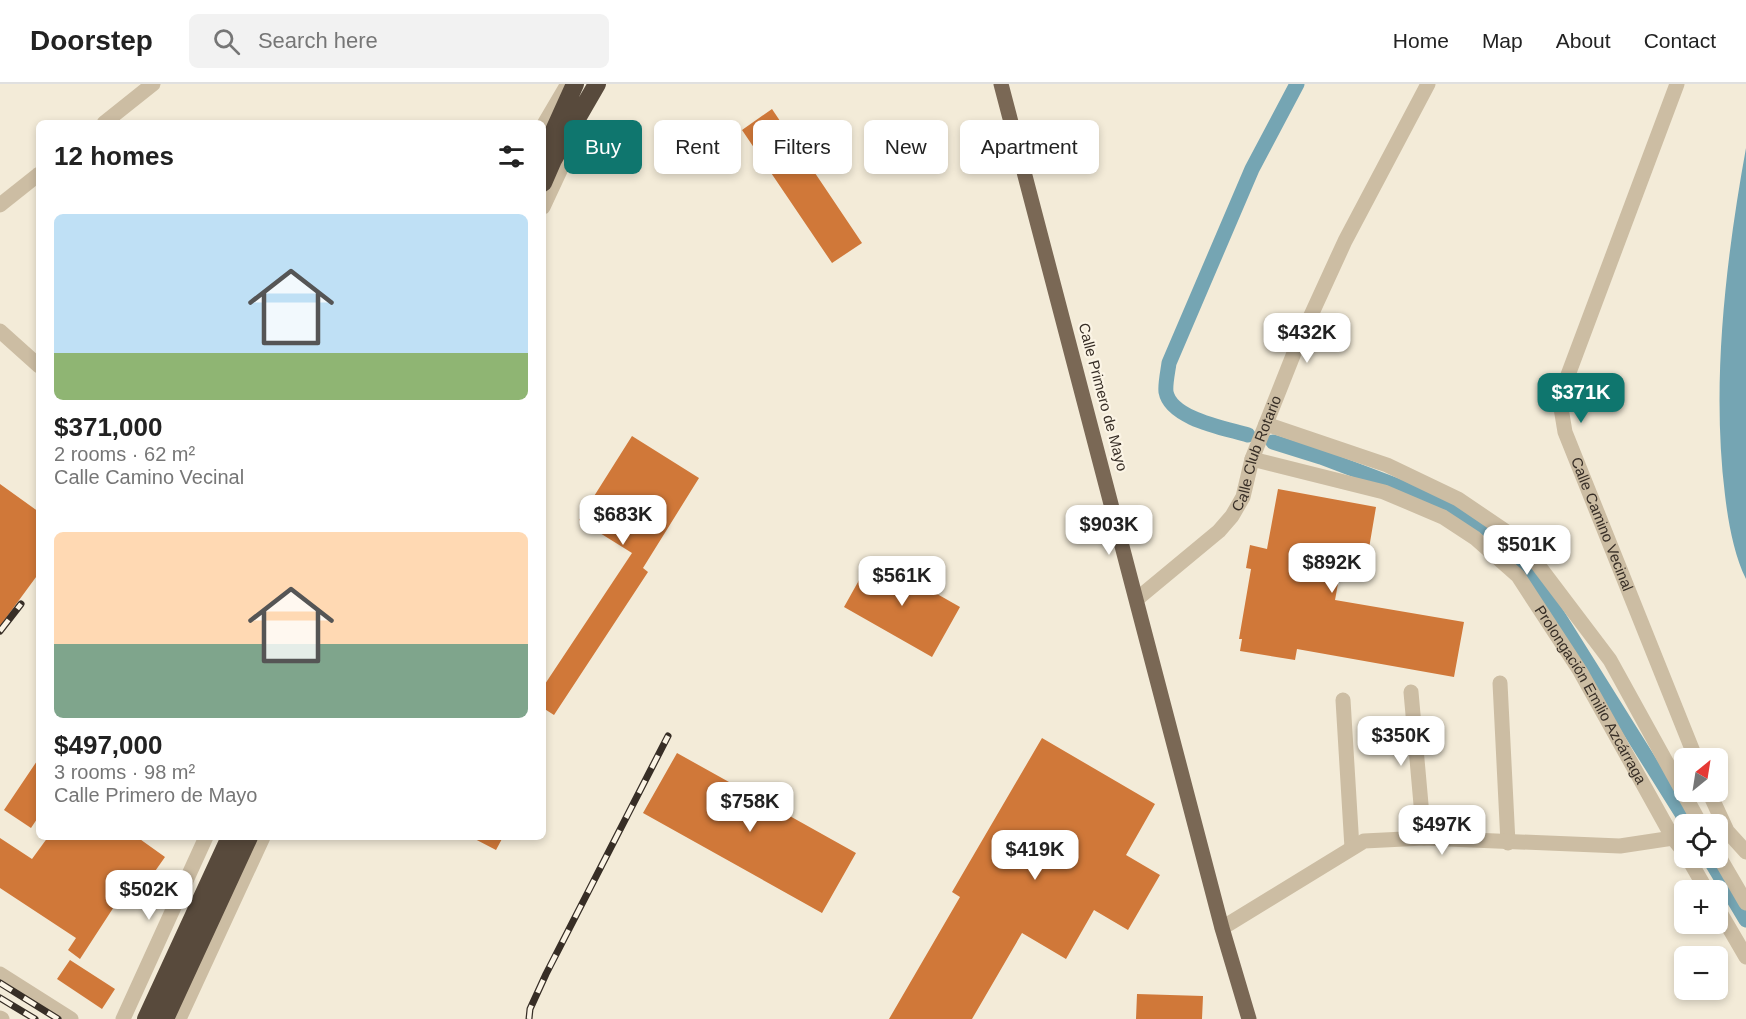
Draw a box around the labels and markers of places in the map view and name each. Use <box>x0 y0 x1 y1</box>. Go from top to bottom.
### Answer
pin: $432K <box>1265 313 1349 364</box>
pin: $371K <box>1539 373 1623 424</box>
pin: $683K <box>581 495 665 546</box>
pin: $903K <box>1067 505 1151 556</box>
pin: $501K <box>1485 525 1569 576</box>
pin: $892K <box>1290 543 1374 594</box>
pin: $561K <box>860 556 944 607</box>
pin: $350K <box>1359 716 1443 767</box>
pin: $758K <box>708 782 792 833</box>
pin: $497K <box>1400 805 1484 856</box>
pin: $419K <box>993 830 1077 881</box>
pin: $502K <box>107 870 191 921</box>

